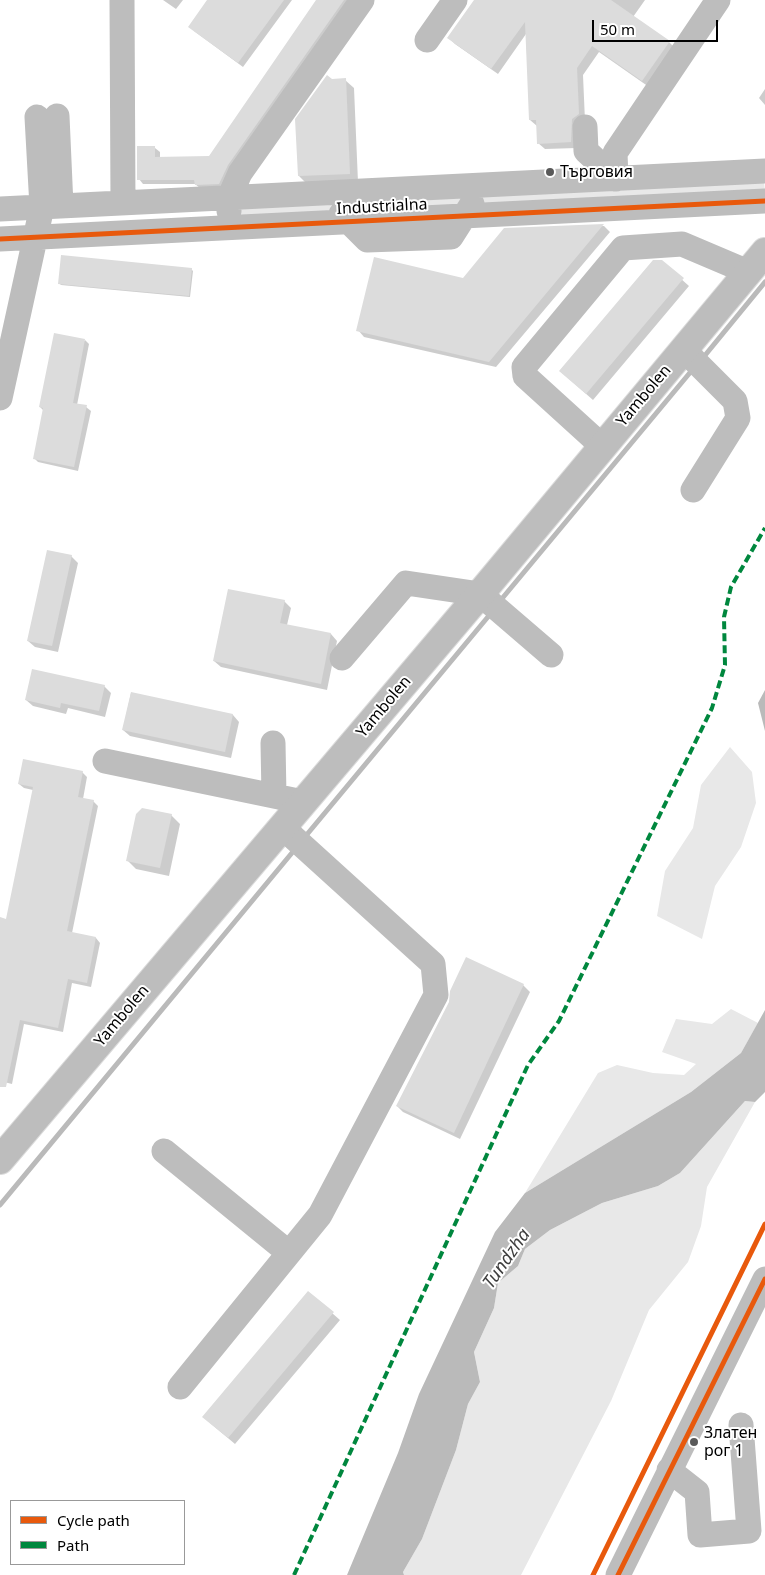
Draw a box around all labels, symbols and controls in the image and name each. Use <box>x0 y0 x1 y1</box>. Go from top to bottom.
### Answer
scale bar <box>595 10 721 42</box>
text: 50 m <box>600 19 635 39</box>
place label: Търговия <box>560 162 633 182</box>
marker: Търговия <box>544 166 556 178</box>
street label: Industrialna <box>336 195 428 219</box>
street label: Yambolen <box>613 361 675 431</box>
street label: Yambolen <box>353 672 415 742</box>
street label: Yambolen <box>91 981 153 1051</box>
water label: Tundzha <box>479 1225 535 1293</box>
place label: Златен рог 1 <box>704 1423 757 1461</box>
marker: Златен рог 1 <box>688 1436 700 1448</box>
legend <box>10 1500 185 1565</box>
text: Cycle path <box>57 1510 130 1530</box>
text: Path <box>57 1535 89 1555</box>

